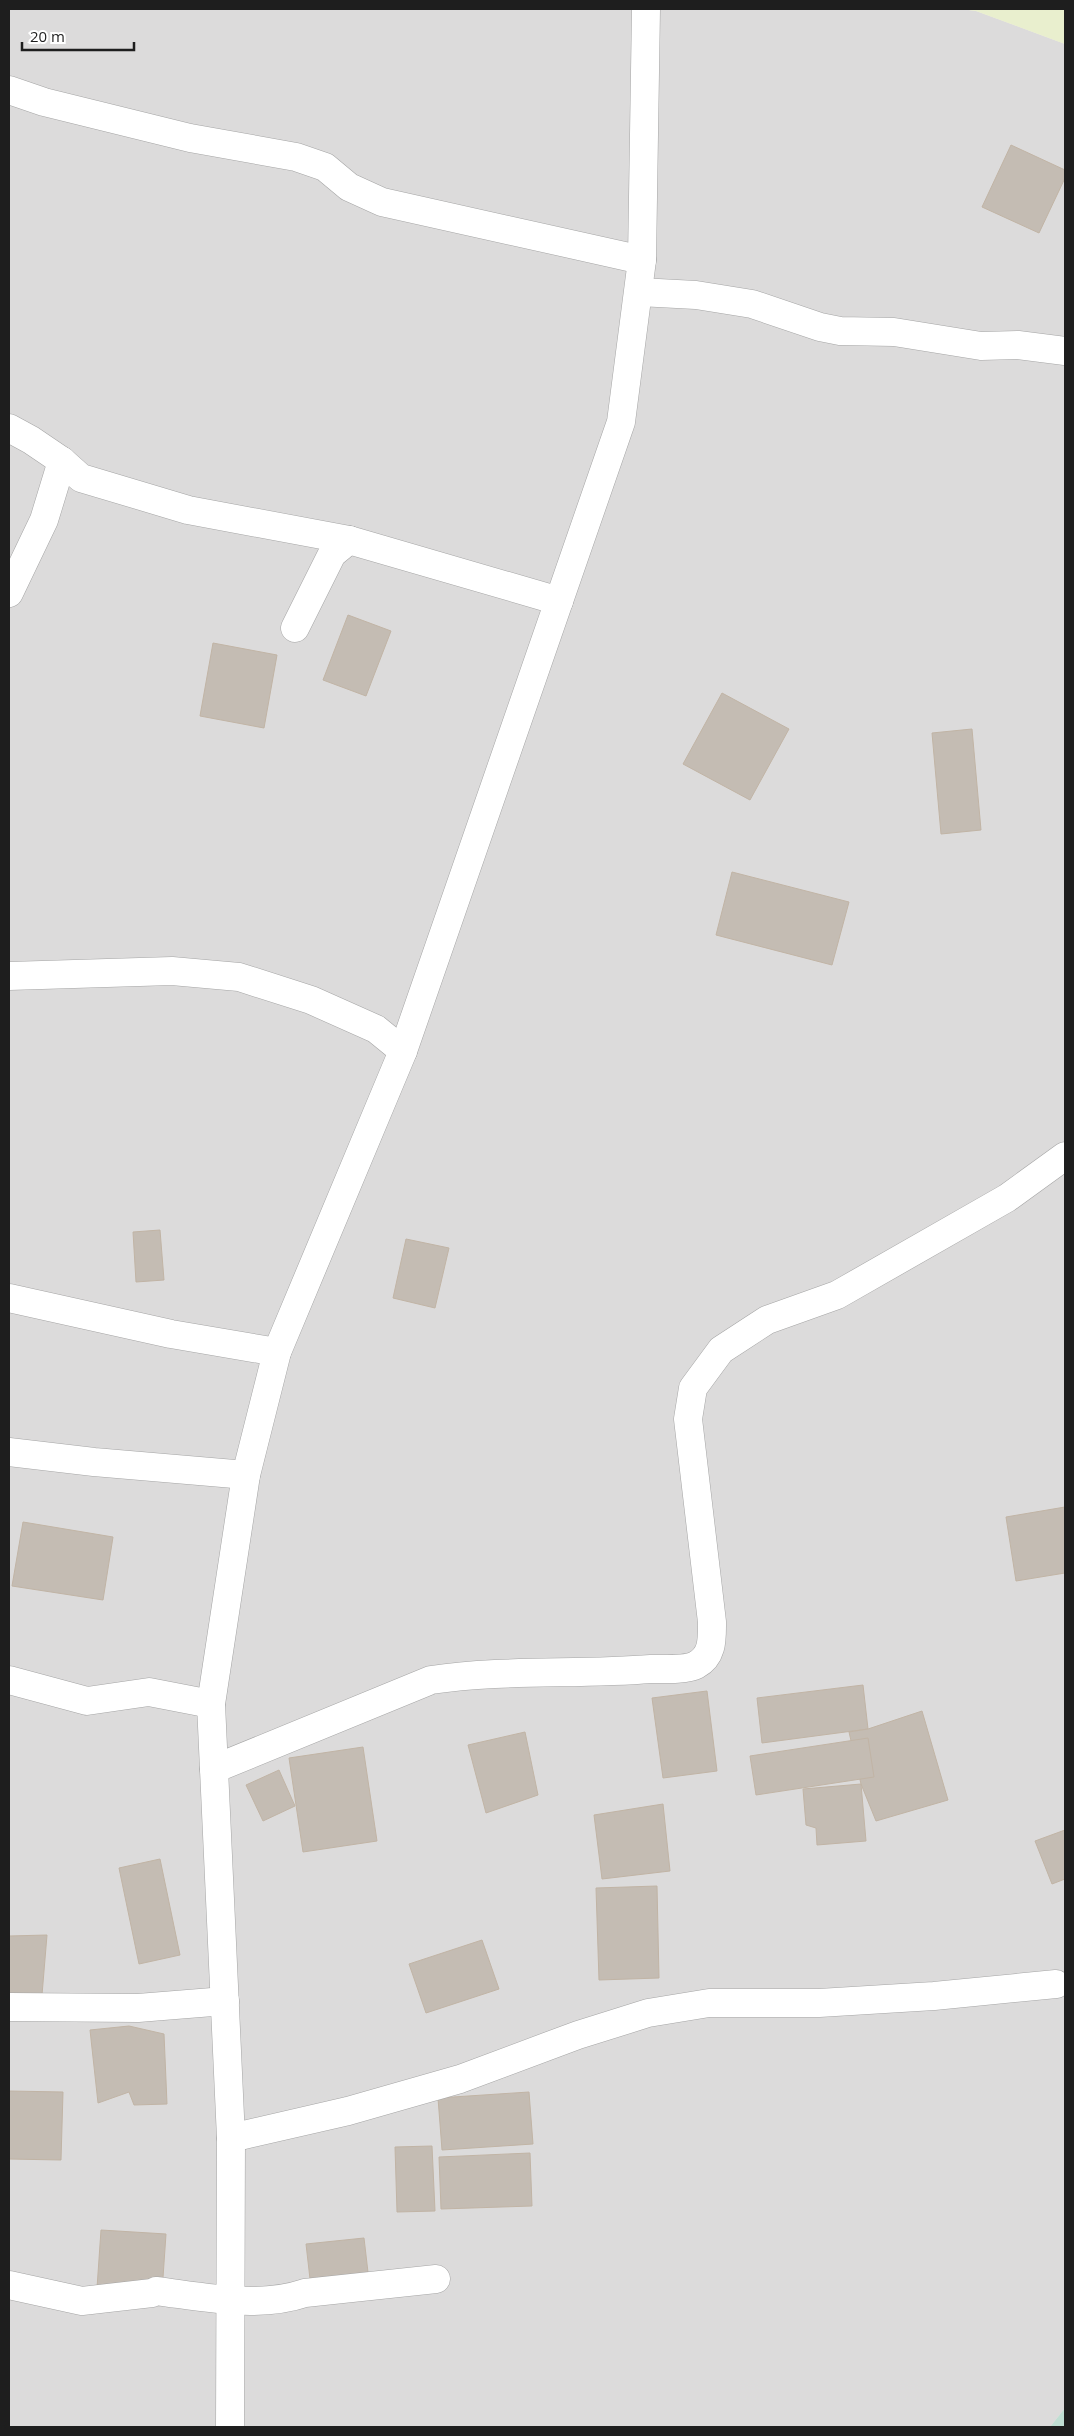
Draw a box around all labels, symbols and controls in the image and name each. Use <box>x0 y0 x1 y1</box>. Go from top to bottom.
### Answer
scale bar <box>22 20 135 52</box>
text: 20 m <box>30 26 65 46</box>

